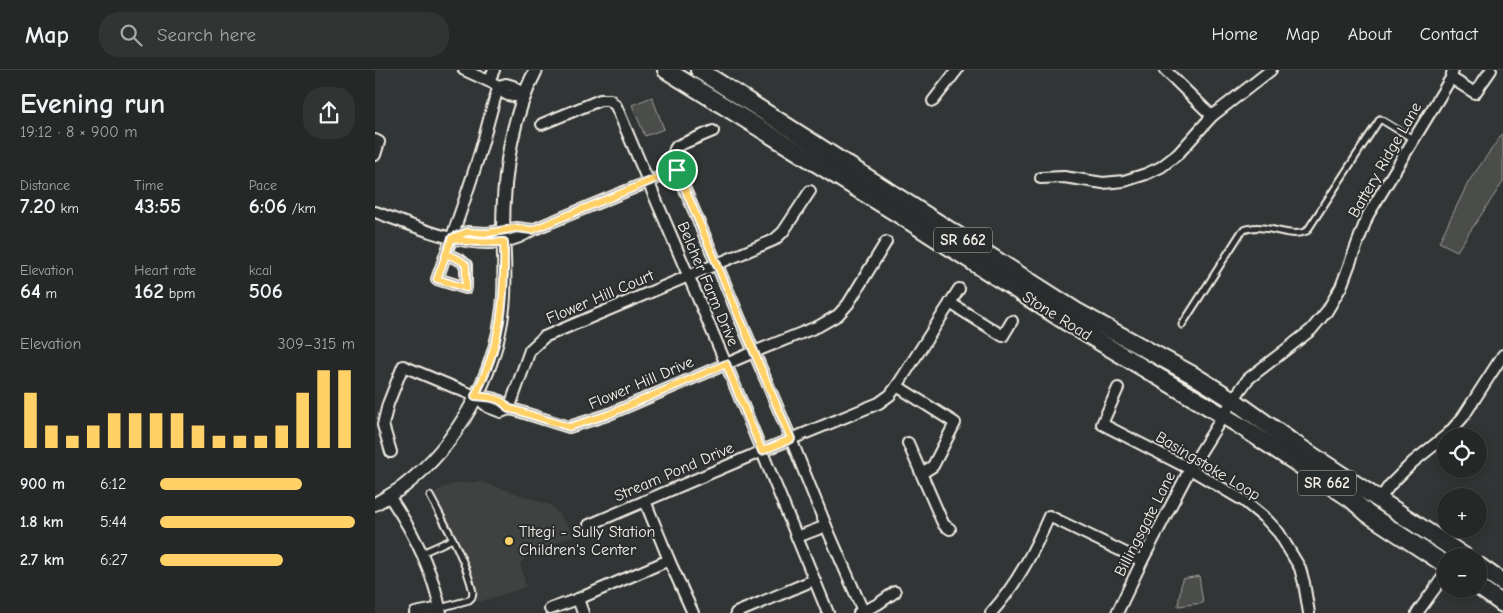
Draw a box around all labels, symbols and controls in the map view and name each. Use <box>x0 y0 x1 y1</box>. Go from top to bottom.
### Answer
search box <box>99 12 449 57</box>
text: Map <box>25 21 69 49</box>
icon: search <box>117 21 145 49</box>
text: Search here <box>157 24 256 46</box>
text: Home <box>1211 24 1258 45</box>
text: Map <box>1286 24 1320 45</box>
text: About <box>1348 24 1392 45</box>
text: Contact <box>1420 24 1478 45</box>
button: share <box>303 87 355 139</box>
text: Evening run <box>20 88 165 120</box>
street label: Battery Ridge Lane <box>1345 99 1425 221</box>
text: 19:12 · 8 × 900 m <box>20 123 137 141</box>
pin <box>656 149 698 191</box>
icon: arrive <box>663 156 691 184</box>
text: Distance <box>20 177 70 194</box>
text: Time <box>134 177 163 194</box>
text: Pace <box>249 177 277 194</box>
text: 7.20 <box>20 194 56 218</box>
text: 43:55 <box>134 194 181 218</box>
text: 6:06 <box>249 194 287 218</box>
text: km <box>56 200 79 217</box>
text: /km <box>287 200 316 217</box>
street label: Belcher Farm Drive <box>674 219 742 349</box>
road number: SR 662 <box>934 228 992 252</box>
text: Elevation <box>20 262 74 279</box>
text: Heart rate <box>134 262 196 279</box>
text: kcal <box>249 262 272 279</box>
street label: Flower Hill Court <box>544 266 657 328</box>
text: 64 <box>20 279 41 303</box>
text: 162 <box>134 279 164 303</box>
text: 506 <box>249 279 283 303</box>
text: m <box>41 285 57 302</box>
text: bpm <box>164 285 195 302</box>
street label: Stone Road <box>1019 288 1095 344</box>
text: Elevation <box>20 335 81 353</box>
text: 309–315 m <box>277 335 355 353</box>
street label: Flower Hill Drive <box>586 353 696 413</box>
street label: Basingstoke Loop <box>1152 428 1264 504</box>
map controls <box>1437 428 1487 598</box>
button: locate <box>1437 428 1487 478</box>
street label: Stream Pond Drive <box>611 439 737 505</box>
street label: Billingsgate Lane <box>1111 469 1179 579</box>
road number: SR 662 <box>1298 470 1356 496</box>
text: 900 m <box>20 475 65 493</box>
text: 6:12 <box>100 475 126 493</box>
button: + <box>1437 488 1487 538</box>
text: 1.8 km <box>20 513 64 531</box>
text: 5:44 <box>100 513 127 531</box>
place label: Tltegi - Sully Station Children's Center <box>519 523 655 559</box>
marker: Tltegi - Sully Station Children's Center <box>503 535 515 547</box>
button: − <box>1437 548 1487 598</box>
text: 2.7 km <box>20 551 64 569</box>
text: 6:27 <box>100 551 127 569</box>

